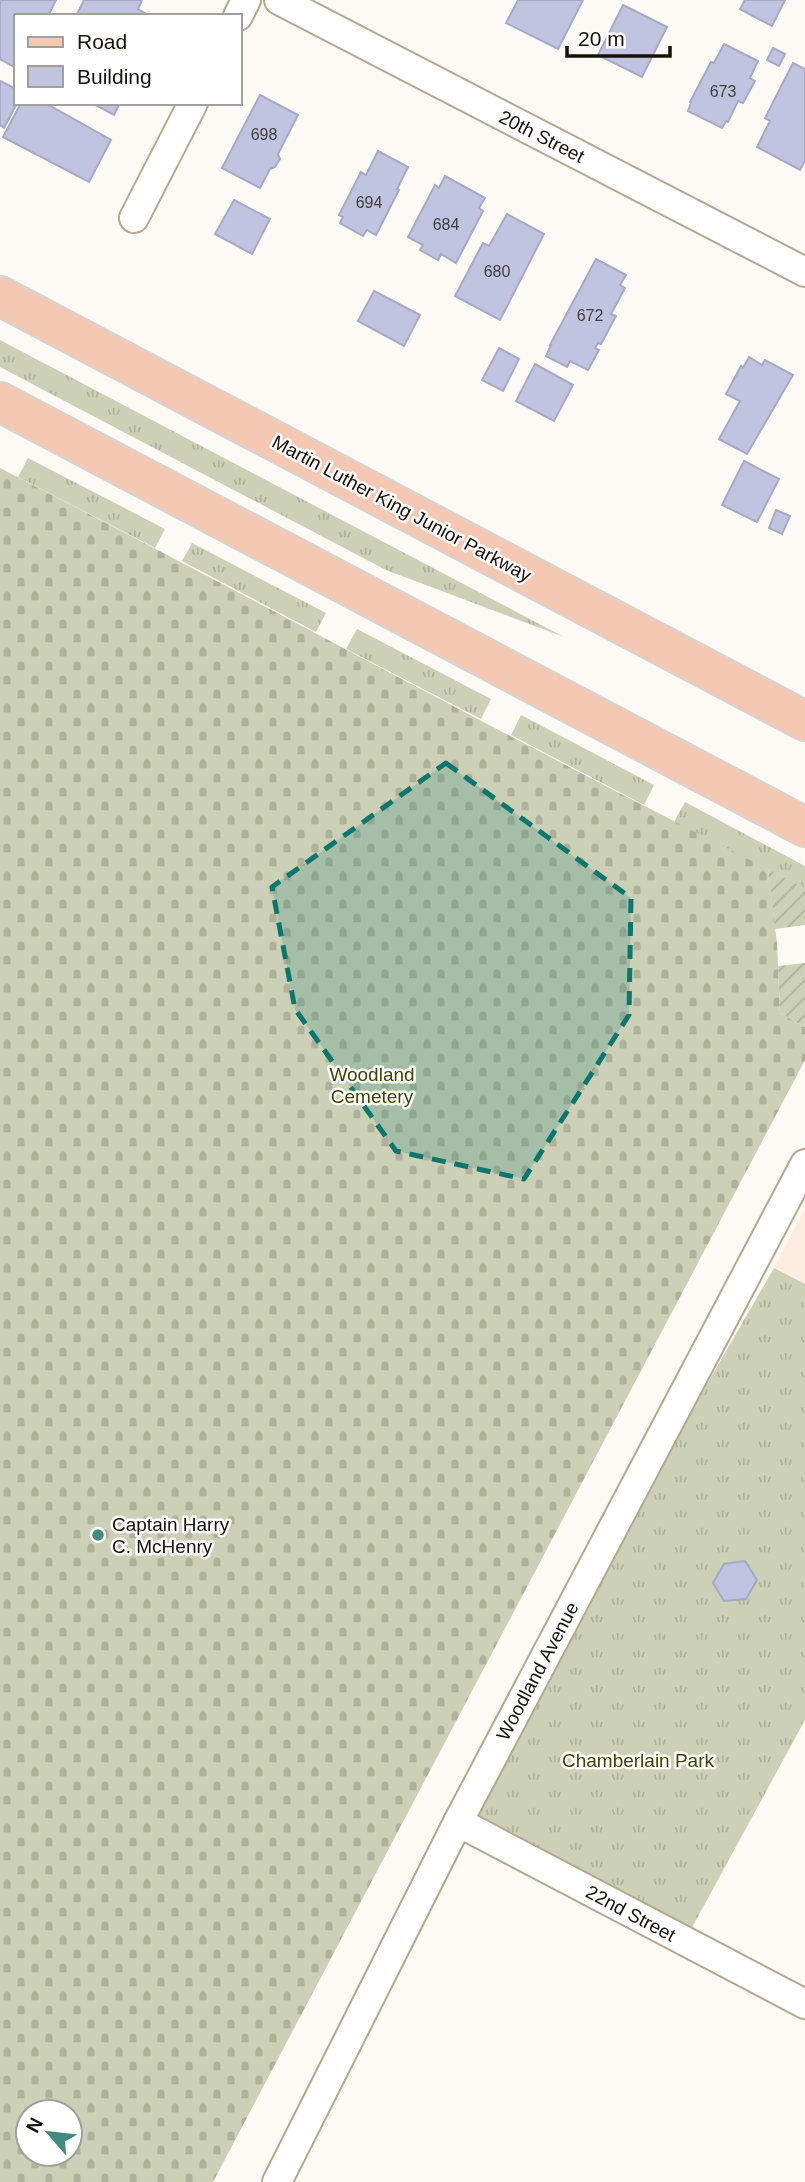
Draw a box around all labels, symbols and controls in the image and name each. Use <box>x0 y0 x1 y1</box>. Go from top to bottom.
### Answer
legend <box>14 14 242 105</box>
scale bar <box>567 14 670 58</box>
text: 20 m <box>578 27 625 50</box>
text: Road <box>77 30 127 53</box>
text: Building <box>77 65 152 88</box>
house number: 673 <box>710 83 736 100</box>
street label: 20th Street <box>496 106 589 167</box>
house number: 698 <box>251 126 277 143</box>
house number: 694 <box>356 194 382 211</box>
house number: 684 <box>433 216 459 233</box>
house number: 680 <box>484 263 510 280</box>
house number: 672 <box>577 307 603 324</box>
street label: Martin Luther King Junior Parkway <box>269 431 535 586</box>
park label: Woodland Cemetery <box>329 1064 415 1107</box>
place label: Captain Harry C. McHenry <box>112 1514 230 1557</box>
marker: Captain Harry C. McHenry <box>90 1527 106 1543</box>
street label: Woodland Avenue <box>492 1599 583 1744</box>
park label: Chamberlain Park <box>562 1750 715 1771</box>
street label: 22nd Street <box>582 1881 680 1946</box>
north arrow <box>14 2098 84 2168</box>
text: N <box>22 2114 47 2136</box>

